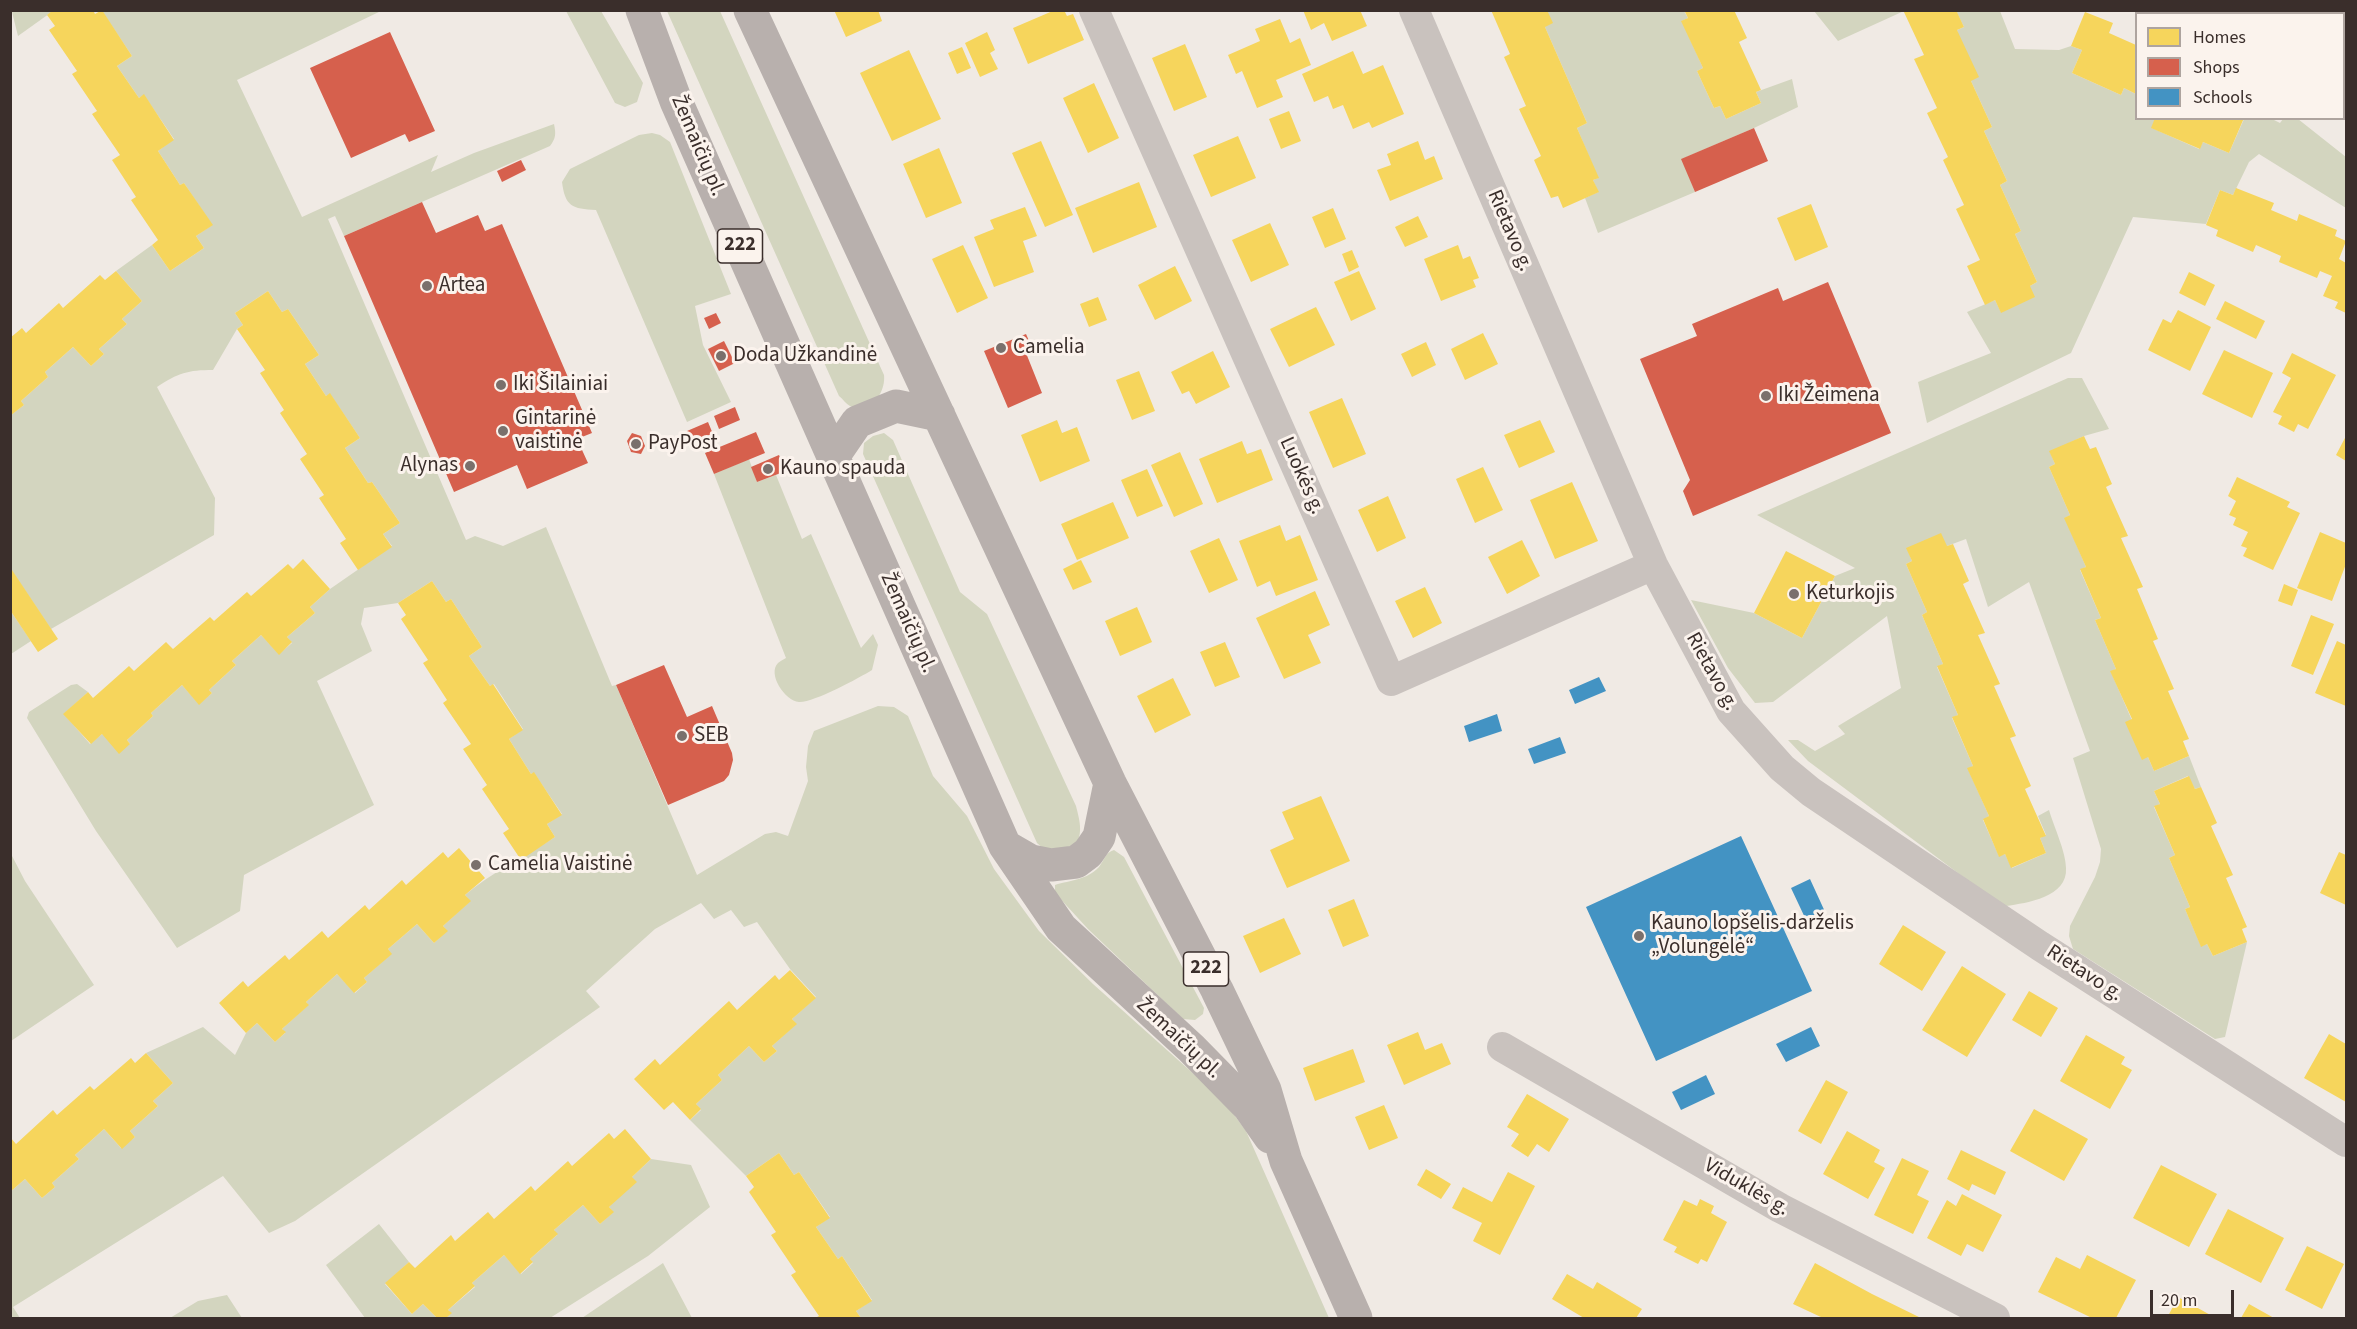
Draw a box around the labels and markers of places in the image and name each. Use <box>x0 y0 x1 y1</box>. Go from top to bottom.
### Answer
place label: Artea <box>439 273 485 299</box>
marker: Artea <box>420 279 434 293</box>
place label: Camelia <box>1013 335 1085 361</box>
marker: Camelia <box>994 341 1008 355</box>
place label: Doda Užkandinė <box>733 343 877 369</box>
marker: Doda Užkandinė <box>714 349 728 363</box>
place label: Iki Šilainiai <box>513 372 608 398</box>
marker: Iki Šilainiai <box>494 378 508 392</box>
place label: Iki Žeimena <box>1778 383 1880 409</box>
marker: Iki Žeimena <box>1759 389 1773 403</box>
place label: Gintarinė vaistinė <box>515 406 596 456</box>
marker: Gintarinė vaistinė <box>496 424 510 438</box>
place label: PayPost <box>648 431 718 457</box>
marker: PayPost <box>629 437 643 451</box>
place label: Alynas <box>401 453 458 479</box>
place label: Kauno spauda <box>780 456 906 482</box>
marker: Alynas <box>463 459 477 473</box>
marker: Kauno spauda <box>761 462 775 476</box>
place label: Keturkojis <box>1806 581 1895 607</box>
marker: Keturkojis <box>1787 587 1801 601</box>
place label: SEB <box>694 723 729 749</box>
marker: SEB <box>675 729 689 743</box>
place label: Camelia Vaistinė <box>488 852 632 878</box>
marker: Camelia Vaistinė <box>469 858 483 872</box>
place label: Kauno lopšelis-darželis „Volungėlė“ <box>1651 911 1854 961</box>
marker: Kauno lopšelis-darželis „Volungėlė“ <box>1632 929 1646 943</box>

